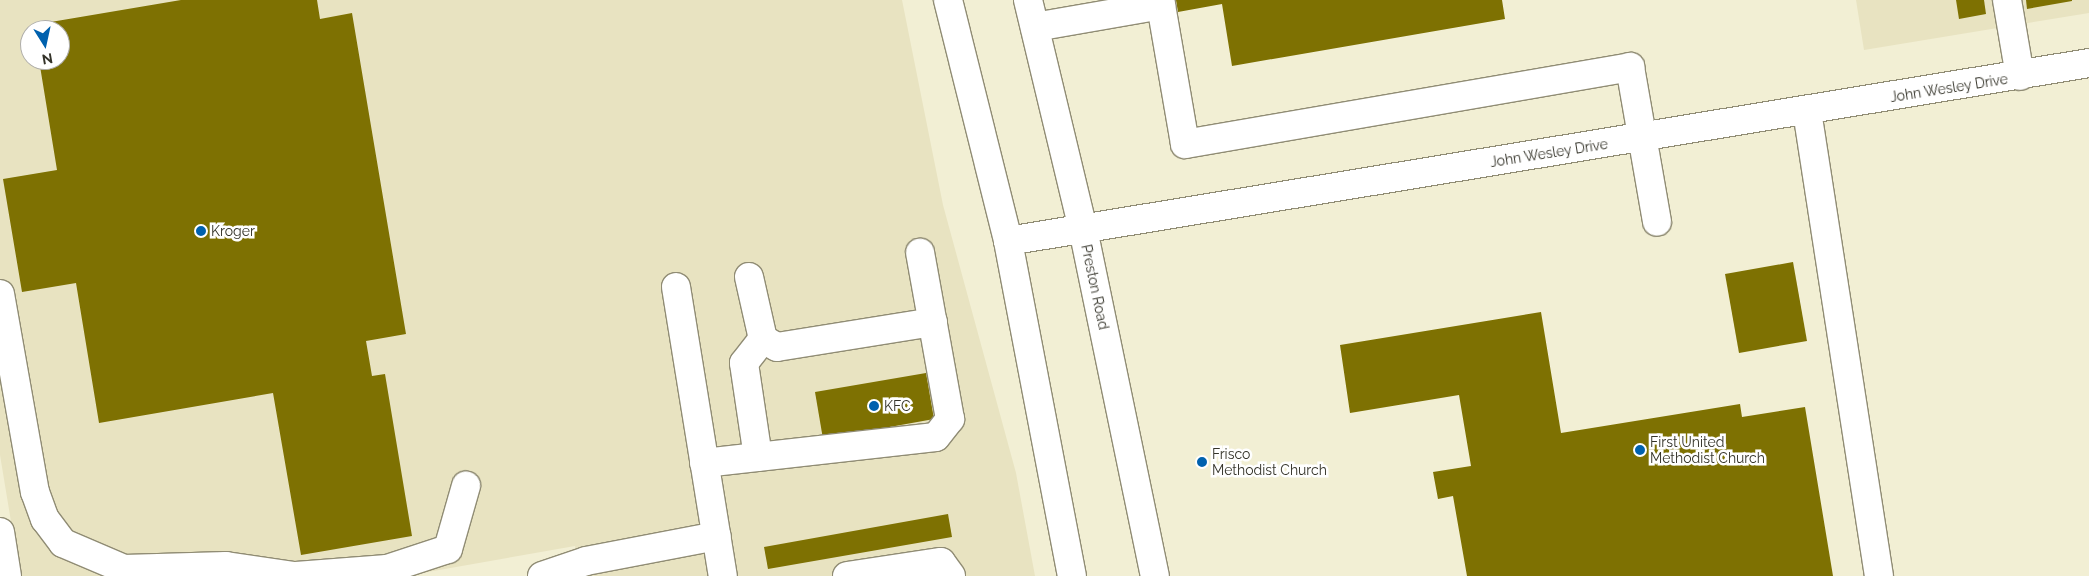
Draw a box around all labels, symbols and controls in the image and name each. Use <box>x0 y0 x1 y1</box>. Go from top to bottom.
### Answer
north arrow <box>20 20 70 70</box>
text: N <box>41 50 54 68</box>
street label: John Wesley Drive <box>1888 70 2010 106</box>
street label: John Wesley Drive <box>1488 135 1610 171</box>
place label: Kroger <box>211 223 255 239</box>
marker: Kroger <box>195 225 207 237</box>
street label: Preston Road <box>1078 243 1112 331</box>
place label: KFC <box>884 398 911 414</box>
marker: KFC <box>868 400 880 412</box>
place label: First United Methodist Church <box>1650 434 1765 467</box>
marker: First United Methodist Church <box>1634 444 1646 456</box>
place label: Frisco Methodist Church <box>1212 446 1327 478</box>
marker: Frisco Methodist Church <box>1196 456 1208 468</box>

